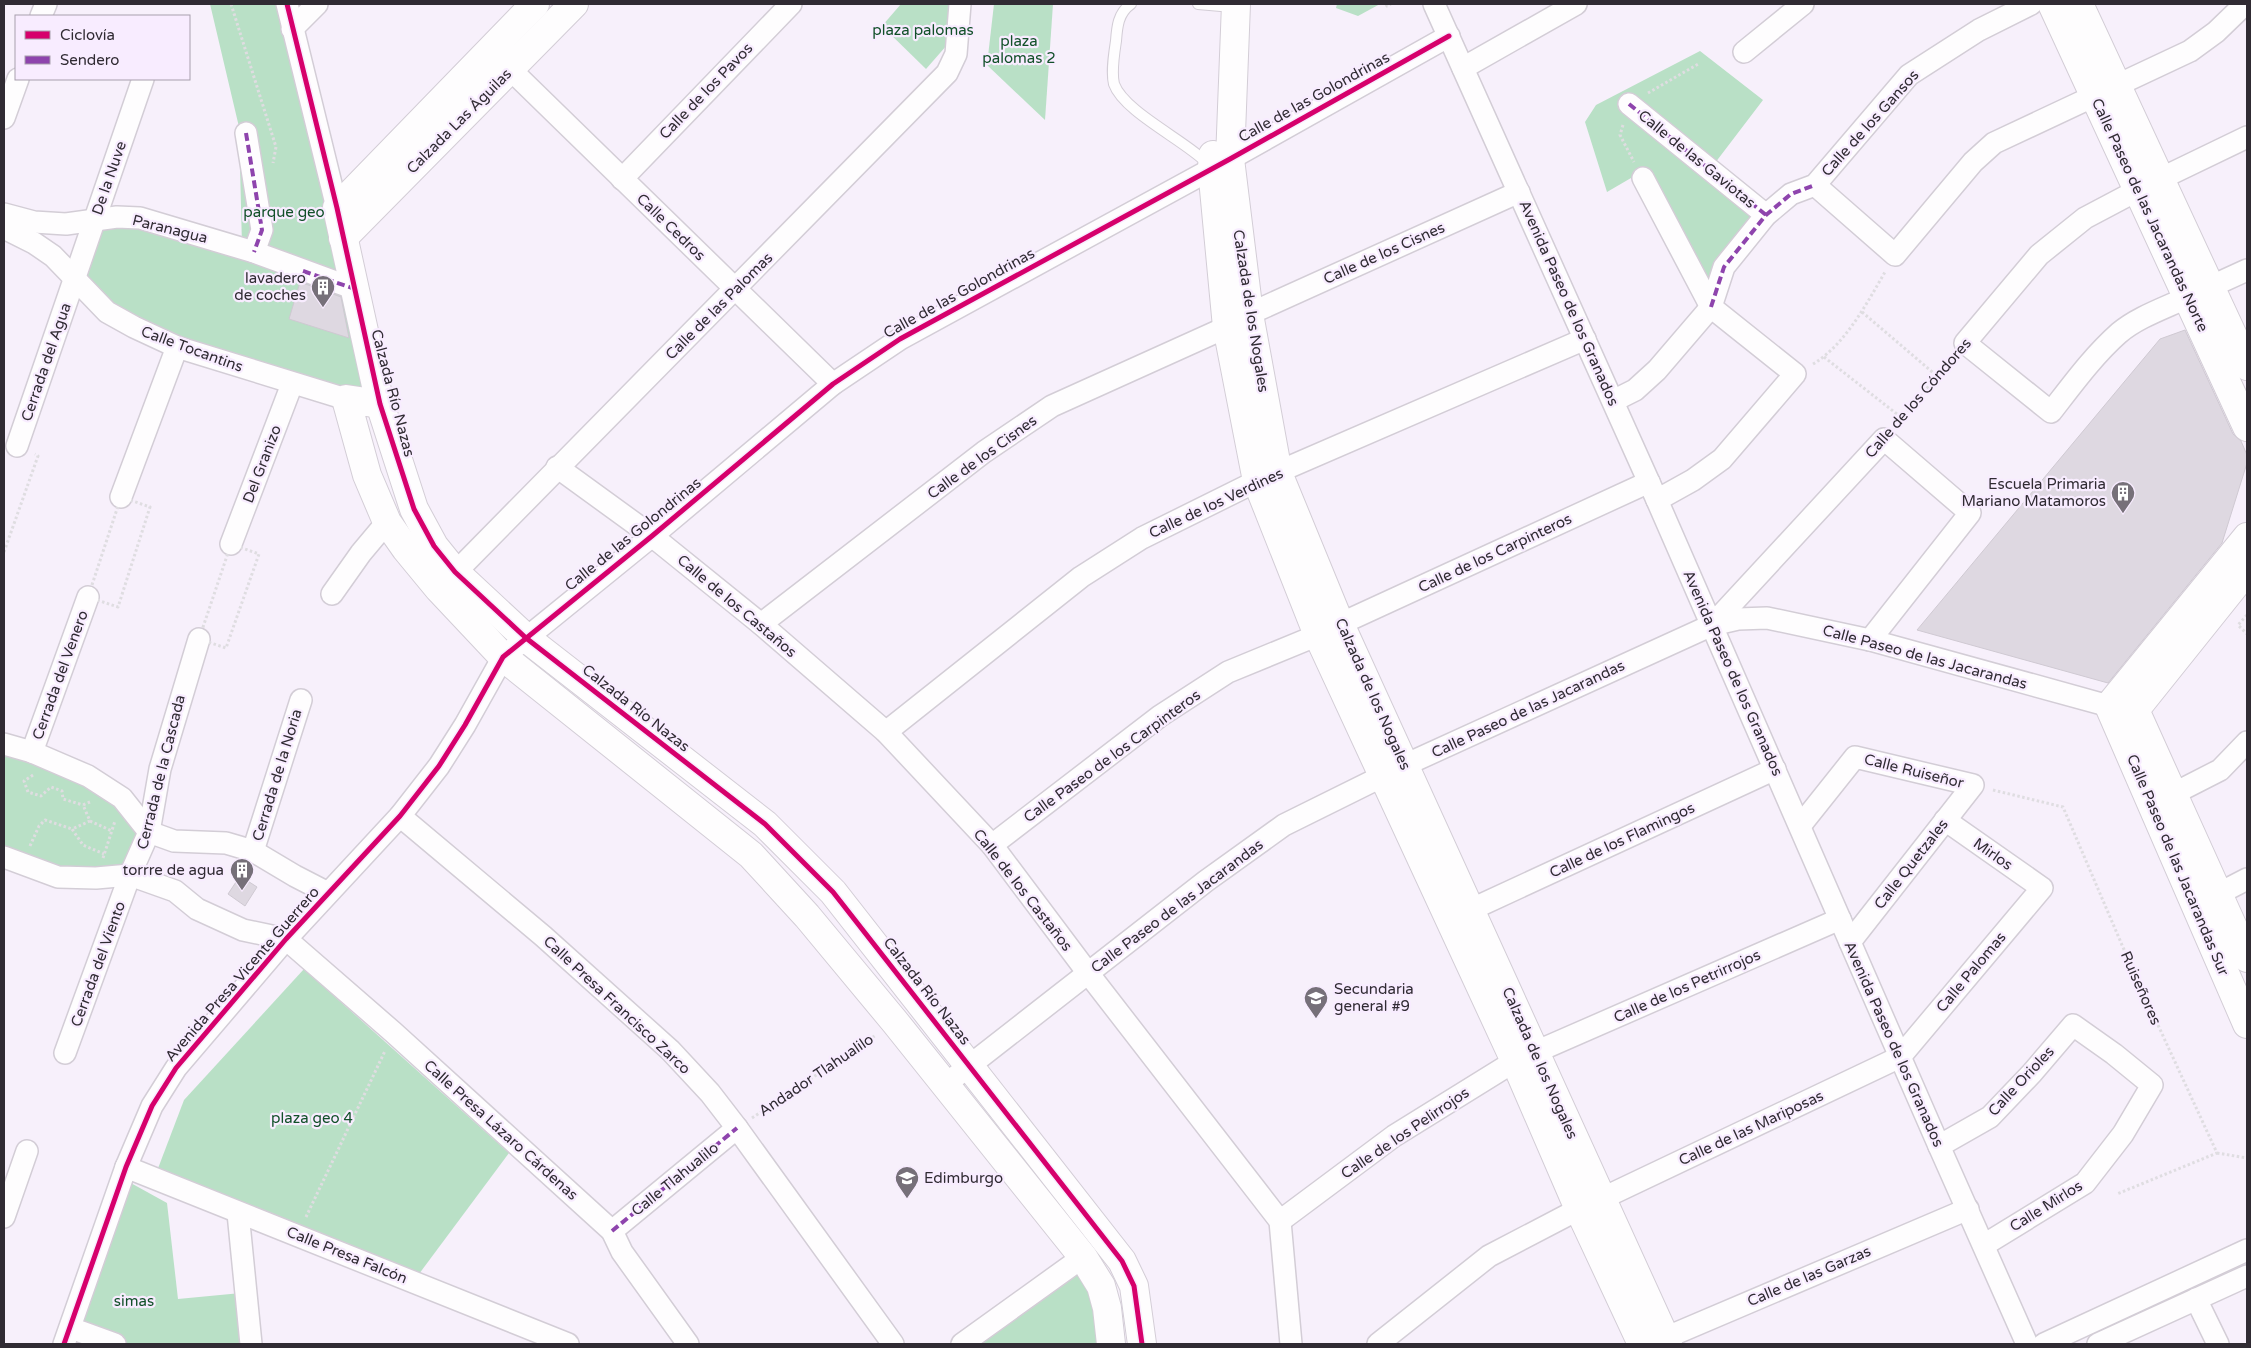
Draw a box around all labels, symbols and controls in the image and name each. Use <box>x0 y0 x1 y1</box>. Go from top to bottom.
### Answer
legend <box>15 15 190 80</box>
park label: plaza palomas <box>872 21 974 39</box>
text: Ciclovía <box>60 26 115 44</box>
park label: plaza palomas 2 <box>982 32 1056 67</box>
street label: Calle de los Pavos <box>656 39 756 143</box>
street label: Calle de las Golondrinas <box>1235 48 1393 146</box>
text: Sendero <box>60 51 119 69</box>
street label: Calzada Las Águilas <box>403 65 515 177</box>
street label: Calle de los Gansos <box>1817 66 1923 180</box>
street label: Calle Paseo de las Jacarandas Norte <box>2088 95 2212 335</box>
street label: Calle de las Gaviotas <box>1635 106 1759 212</box>
street label: De la Nuve <box>88 139 130 217</box>
street label: Calle Cedros <box>633 190 709 264</box>
street label: Avenida Paseo de los Granados <box>1515 197 1623 409</box>
park label: parque geo <box>243 203 325 221</box>
street label: Paranagua <box>131 211 209 247</box>
street label: Calle de los Cisnes <box>1321 218 1447 288</box>
street label: Calzada de los Nogales <box>1229 228 1273 394</box>
street label: Calle de las Golondrinas <box>880 244 1038 342</box>
street label: Calle de las Palomas <box>662 249 776 363</box>
place label: lavadero de coches <box>234 269 306 304</box>
building icon: lavadero de coches <box>310 274 336 308</box>
street label: Cerrada del Agua <box>17 300 75 424</box>
street label: Calle Tocantins <box>139 322 245 376</box>
street label: Calzada Río Nazas <box>367 327 419 459</box>
street label: Calle de los Cóndores <box>1861 334 1975 462</box>
street label: Calle de los Cisnes <box>924 411 1040 503</box>
street label: Del Granizo <box>239 422 285 506</box>
street label: Calle de los Verdines <box>1146 464 1286 542</box>
street label: Calle de las Golondrinas <box>561 474 705 594</box>
place label: Escuela Primaria Mariano Matamoros <box>1961 475 2106 510</box>
building icon: Escuela Primaria Mariano Matamoros <box>2110 480 2136 514</box>
street label: Calle de los Carpinteros <box>1415 510 1575 596</box>
street label: Calle de los Castaños <box>674 551 800 661</box>
street label: Avenida Paseo de los Granados <box>1679 567 1787 779</box>
street label: Cerrada del Venero <box>28 608 92 742</box>
street label: Calzada de los Nogales <box>1331 615 1415 773</box>
street label: Calle Paseo de las Jacarandas <box>1821 621 2029 693</box>
street label: Calle Paseo de las Jacarandas <box>1429 656 1627 762</box>
street label: Calzada Río Nazas <box>579 660 693 756</box>
street label: Calle Paseo de los Carpinteros <box>1020 686 1204 826</box>
street label: Cerrada de la Cascada <box>133 693 189 851</box>
street label: Cerrada de la Noria <box>248 707 306 843</box>
street label: Calle Ruiseñor <box>1862 750 1966 792</box>
street label: Calle Paseo de las Jacarandas Sur <box>2123 752 2233 979</box>
street label: Calle de los Flamingos <box>1547 798 1697 882</box>
street label: Calle Quetzales <box>1870 815 1952 913</box>
street label: Calle de los Castaños <box>970 825 1076 955</box>
street label: Mirlos <box>1970 834 2016 874</box>
street label: Calle Paseo de las Jacarandas <box>1087 835 1267 977</box>
building icon: torrre de agua <box>229 857 255 891</box>
place label: torrre de agua <box>123 861 224 879</box>
street label: Avenida Presa Vicente Guerrero <box>161 883 323 1065</box>
street label: Cerrada del Viento <box>67 899 129 1029</box>
street label: Calle Palomas <box>1932 928 2010 1016</box>
street label: Calle Presa Francisco Zarco <box>540 932 694 1078</box>
street label: Calzada Río Nazas <box>879 934 975 1048</box>
street label: Avenida Paseo de los Granados <box>1840 938 1948 1150</box>
street label: Calle de los Petrirrojos <box>1611 946 1763 1026</box>
street label: Ruiseñores <box>2117 948 2165 1028</box>
place label: Secundaria general #9 <box>1334 980 1414 1015</box>
street label: Calzada de los Nogales <box>1498 984 1582 1142</box>
school or university icon: Secundaria general #9 <box>1303 985 1329 1019</box>
street label: Andador Tlahualilo <box>755 1030 877 1120</box>
street label: Calle Orioles <box>1984 1042 2058 1120</box>
street label: Calle Presa Lázaro Cárdenas <box>420 1056 582 1204</box>
street label: Calle de los Pelirrojos <box>1337 1083 1473 1183</box>
street label: Calle de las Mariposas <box>1676 1087 1826 1169</box>
park label: plaza geo 4 <box>271 1109 353 1127</box>
street label: Calle Tlahualilo <box>628 1138 722 1220</box>
school or university icon: Edimburgo <box>894 1165 920 1199</box>
place label: Edimburgo <box>924 1169 1003 1187</box>
street label: Calle Mirlos <box>2006 1176 2086 1236</box>
street label: Calle Presa Falcón <box>284 1223 410 1287</box>
street label: Calle de las Garzas <box>1745 1242 1873 1310</box>
park label: simas <box>114 1292 154 1310</box>

